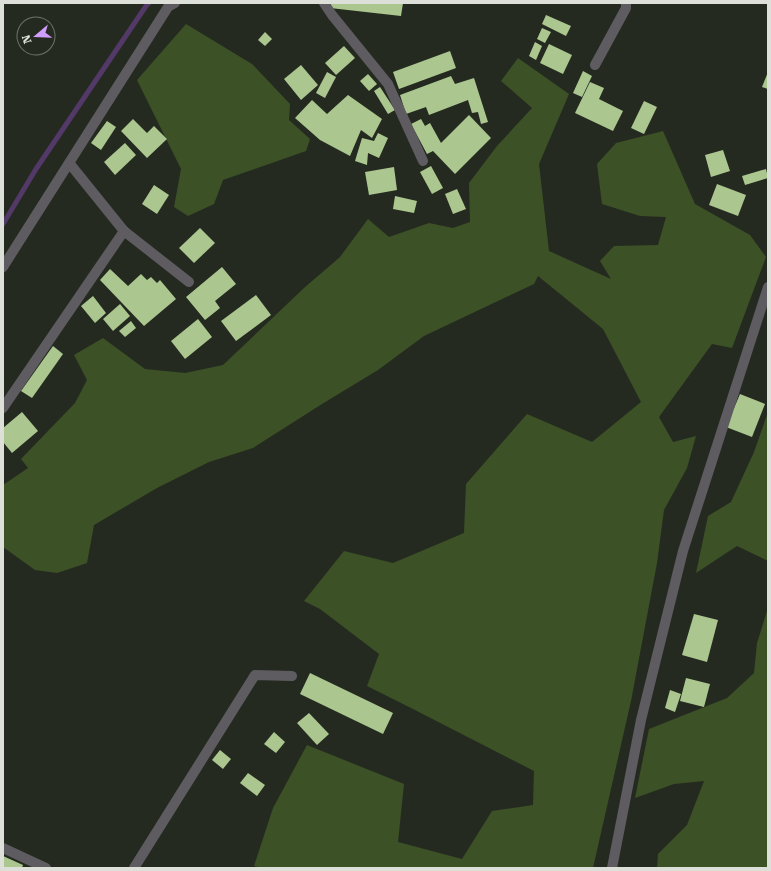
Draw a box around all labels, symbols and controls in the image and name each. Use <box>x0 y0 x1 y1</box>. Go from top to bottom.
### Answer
north arrow <box>16 16 56 56</box>
text: N <box>19 32 35 45</box>

